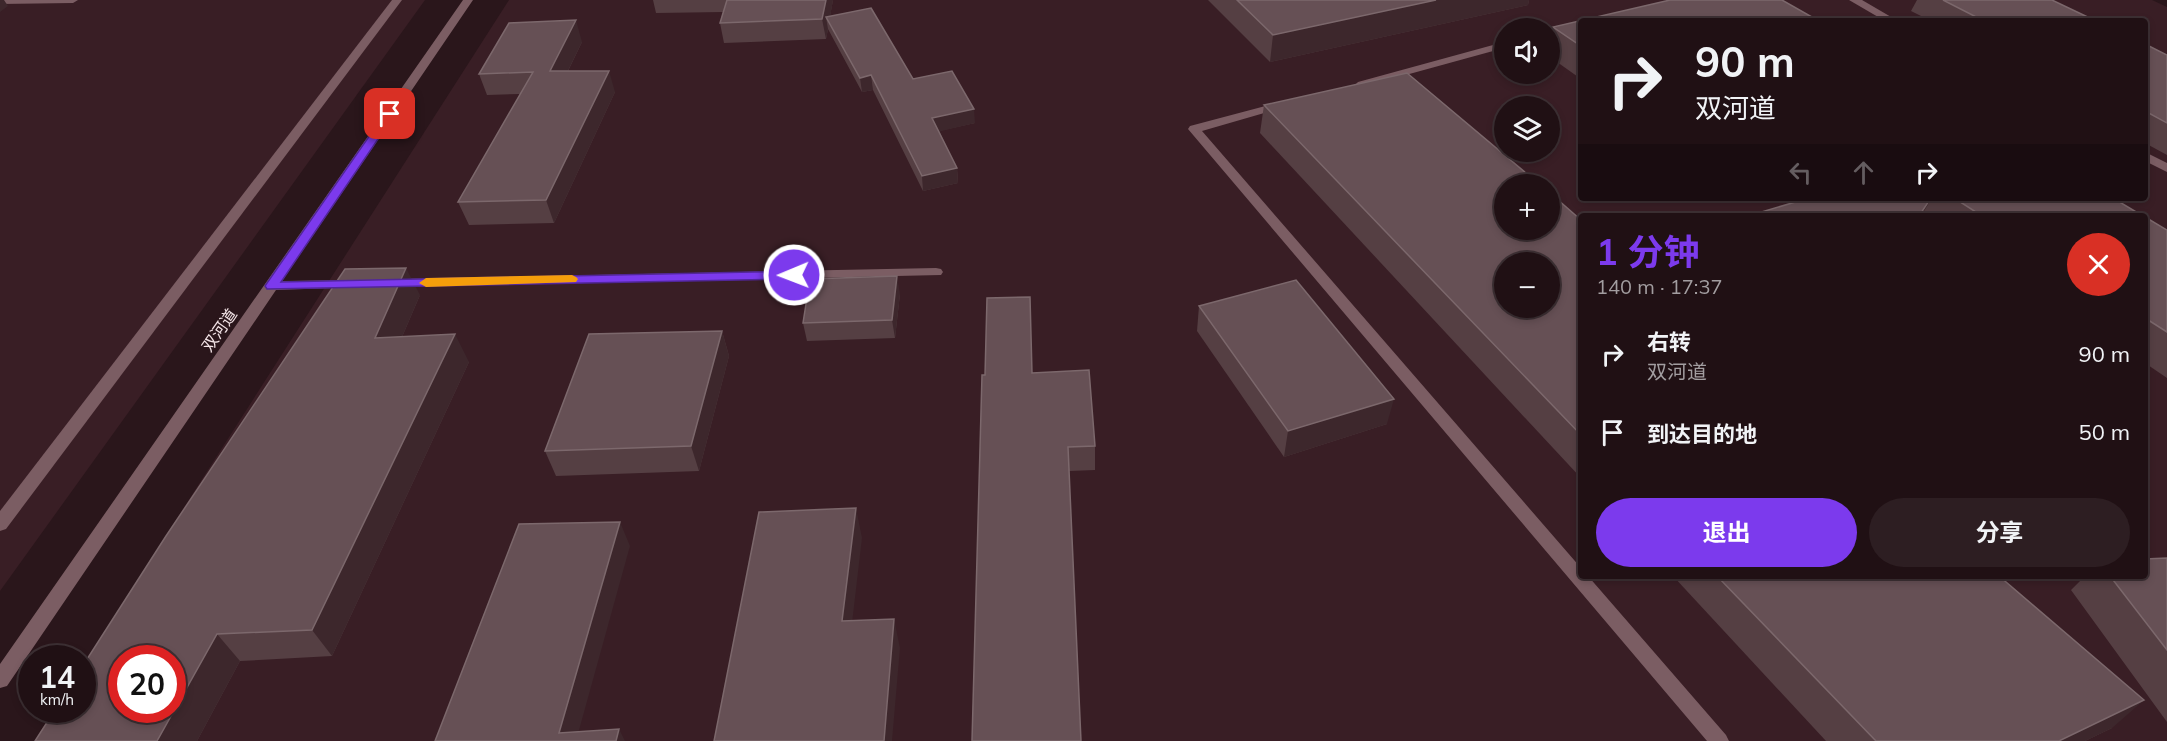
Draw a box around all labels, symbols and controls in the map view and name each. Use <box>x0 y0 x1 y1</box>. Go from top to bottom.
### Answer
map controls <box>1494 18 1560 318</box>
button: sound <box>1494 18 1560 84</box>
text: 90 m <box>1695 35 1795 88</box>
icon: right <box>1596 42 1674 120</box>
pin <box>364 88 415 139</box>
text: 双河道 <box>1695 91 1776 125</box>
button: layers <box>1494 96 1560 162</box>
icon: arrive <box>373 97 406 130</box>
icon: left <box>1784 156 1817 189</box>
icon: ahead <box>1847 156 1880 189</box>
icon: right <box>1910 156 1943 189</box>
button: + <box>1494 174 1560 240</box>
text: 1 分钟 <box>1596 229 1699 274</box>
button: close <box>2067 233 2130 296</box>
position arrow <box>762 243 826 307</box>
button: − <box>1494 252 1560 318</box>
text: 140 m · 17:37 <box>1596 274 1722 299</box>
street label: 双河道 <box>197 305 241 355</box>
text: 右转 <box>1647 328 1691 356</box>
icon: right <box>1596 338 1629 371</box>
text: 90 m <box>2079 340 2130 368</box>
text: 双河道 <box>1647 359 1707 384</box>
icon: arrive <box>1596 416 1629 449</box>
text: 50 m <box>2079 418 2130 446</box>
text: 到达目的地 <box>1647 420 1757 448</box>
button: 退出 <box>1596 498 1857 567</box>
button: 分享 <box>1869 498 2130 567</box>
speed limit sign: 20 <box>108 645 186 723</box>
text: 14 <box>39 658 75 696</box>
text: km/h <box>40 690 74 709</box>

